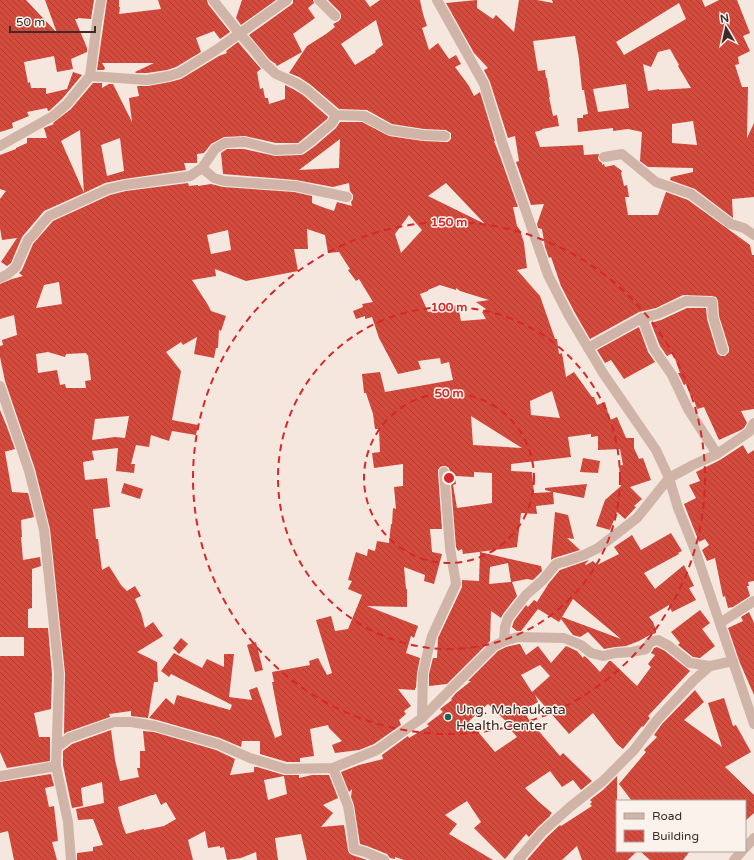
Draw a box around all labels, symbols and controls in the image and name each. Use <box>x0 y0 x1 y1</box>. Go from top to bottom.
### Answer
scale bar <box>10 8 95 34</box>
north arrow <box>706 8 746 48</box>
text: N <box>719 12 730 26</box>
text: 50 m <box>16 15 45 29</box>
text: 150 m <box>431 215 467 229</box>
text: 100 m <box>431 300 467 314</box>
text: 50 m <box>434 386 464 400</box>
centre of rings <box>442 471 456 485</box>
place label: Ung. Mahaukata Health Center <box>456 701 566 734</box>
marker: Ung. Mahaukata Health Center <box>443 712 453 722</box>
legend <box>616 800 746 852</box>
text: Road <box>652 809 682 823</box>
text: Building <box>652 829 699 843</box>

